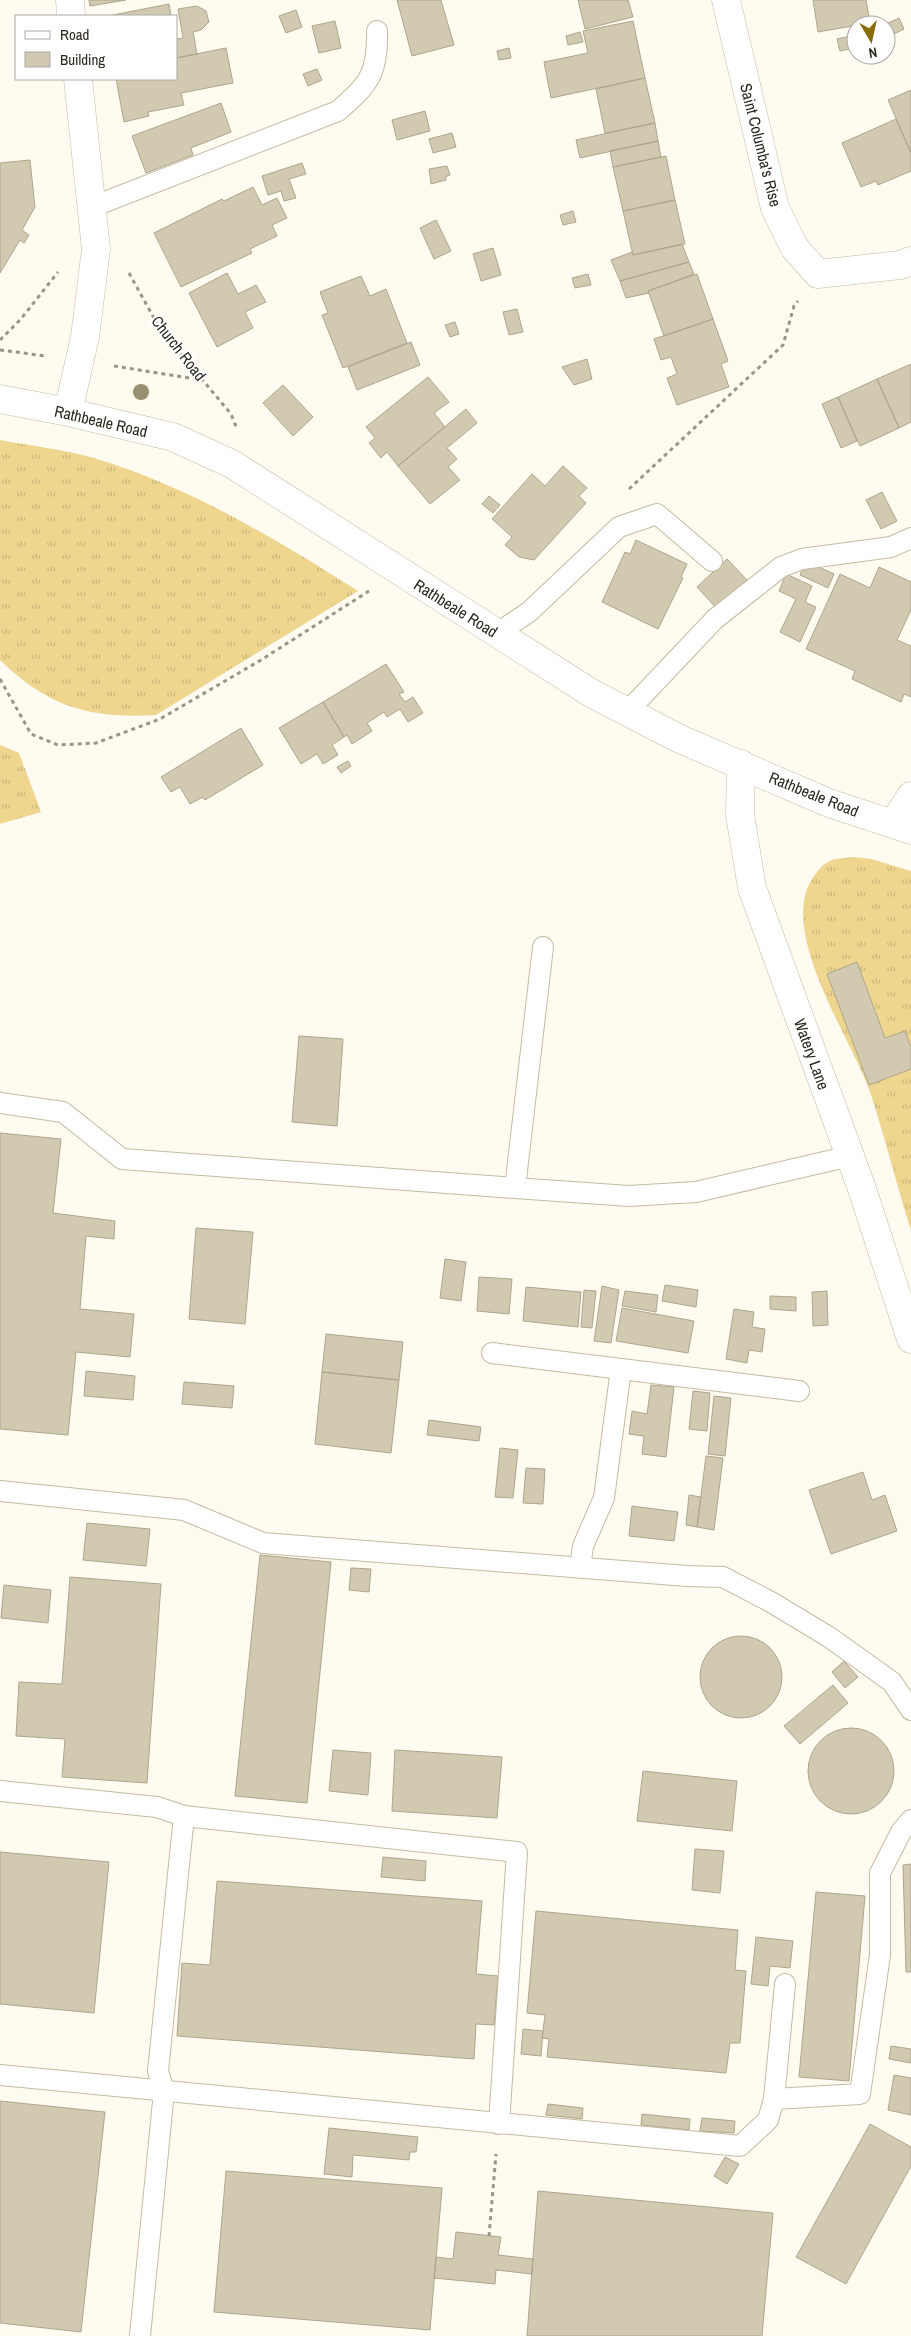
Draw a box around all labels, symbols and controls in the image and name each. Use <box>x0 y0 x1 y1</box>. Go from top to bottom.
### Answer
legend <box>15 15 178 80</box>
north arrow <box>846 15 896 65</box>
text: Road <box>60 24 89 45</box>
text: N <box>868 43 879 62</box>
text: Building <box>60 49 105 70</box>
street label: Saint Columba's Rise <box>735 81 787 209</box>
street label: Church Road <box>147 311 211 385</box>
street label: Rathbeale Road <box>52 400 150 442</box>
street label: Rathbeale Road <box>410 574 502 642</box>
street label: Rathbeale Road <box>766 766 862 822</box>
street label: Watery Lane <box>789 1016 835 1092</box>

